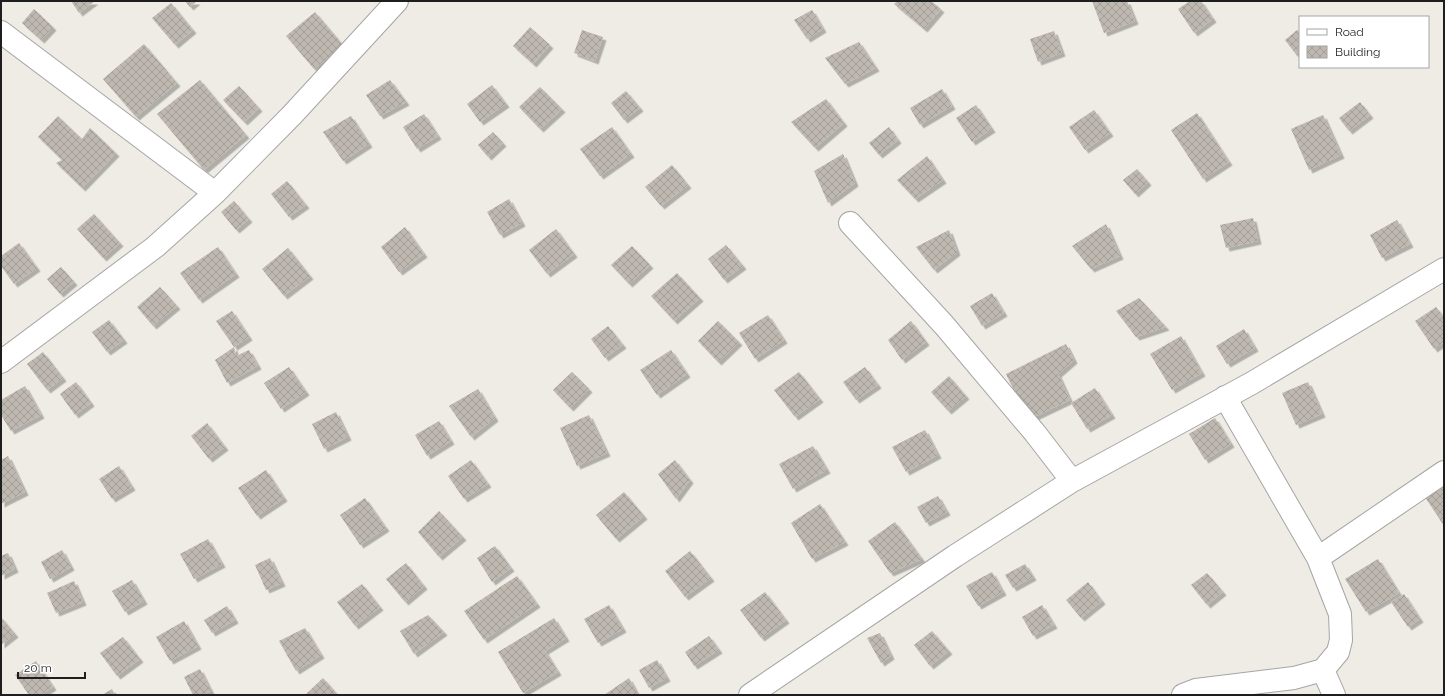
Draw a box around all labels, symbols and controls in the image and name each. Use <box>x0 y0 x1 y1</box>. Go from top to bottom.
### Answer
legend <box>1299 16 1429 68</box>
text: Road <box>1335 25 1364 39</box>
text: Building <box>1335 45 1381 59</box>
scale bar <box>18 654 85 680</box>
text: 20 m <box>24 661 52 675</box>

